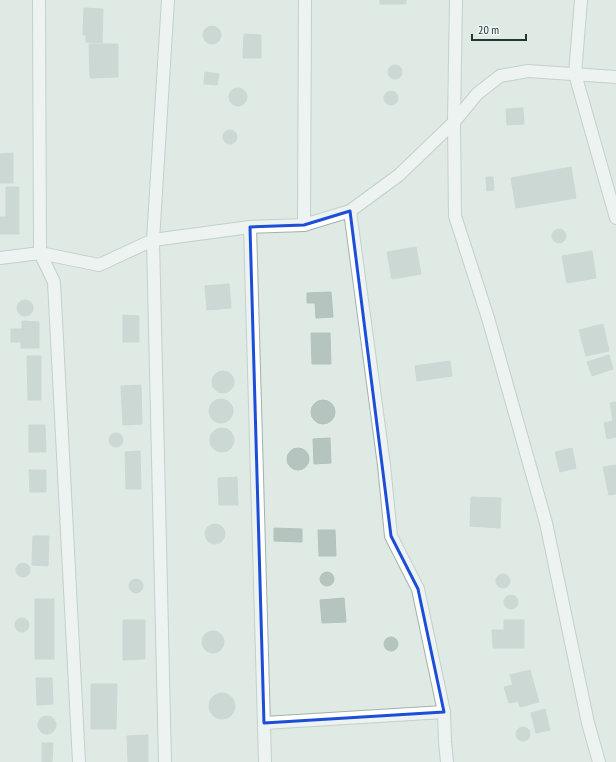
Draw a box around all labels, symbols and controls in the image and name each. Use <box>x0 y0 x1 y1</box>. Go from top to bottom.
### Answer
scale bar <box>472 16 526 42</box>
text: 20 m <box>478 22 499 37</box>

